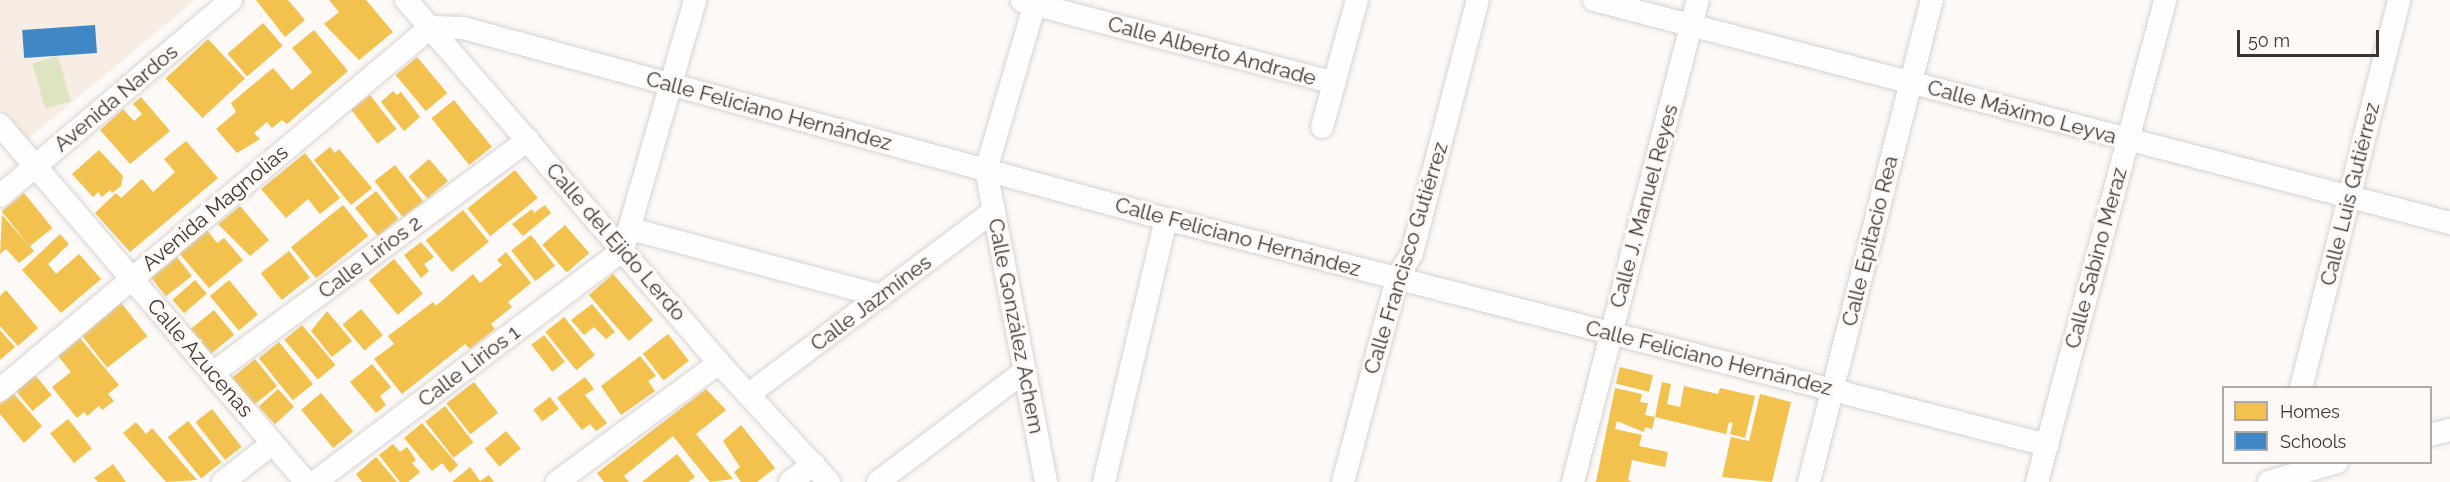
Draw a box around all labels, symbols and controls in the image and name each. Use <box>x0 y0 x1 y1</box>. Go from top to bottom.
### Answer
street label: Calle Alberto Andrade <box>1104 11 1320 91</box>
scale bar <box>2240 18 2382 56</box>
text: 50 m <box>2248 30 2290 51</box>
street label: Avenida Nardos <box>49 39 183 157</box>
street label: Calle Feliciano Hernández <box>643 66 895 156</box>
street label: Calle Máximo Leyva <box>1925 75 2119 149</box>
street label: Calle Luis Gutiérrez <box>2315 100 2385 288</box>
street label: Calle J. Manuel Reyes <box>1605 101 1683 311</box>
street label: Calle Francisco Gutiérrez <box>1359 139 1453 377</box>
street label: Avenida Magnolias <box>137 140 293 276</box>
street label: Calle Epitacio Rea <box>1837 153 1903 329</box>
street label: Calle del Ejido Lerdo <box>540 158 692 326</box>
street label: Calle Sabino Meraz <box>2060 165 2132 351</box>
street label: Calle Feliciano Hernández <box>1112 192 1364 282</box>
street label: Calle Lirios 2 <box>313 210 427 304</box>
street label: Calle González Achem <box>983 216 1049 436</box>
street label: Calle Jazmínes <box>805 249 937 357</box>
street label: Calle Azucenas <box>141 293 259 423</box>
street label: Calle Feliciano Hernández <box>1583 315 1835 401</box>
street label: Calle Lirios 1 <box>413 320 525 412</box>
legend <box>2222 386 2432 464</box>
text: Homes <box>2280 401 2340 422</box>
text: Schools <box>2280 431 2346 452</box>

